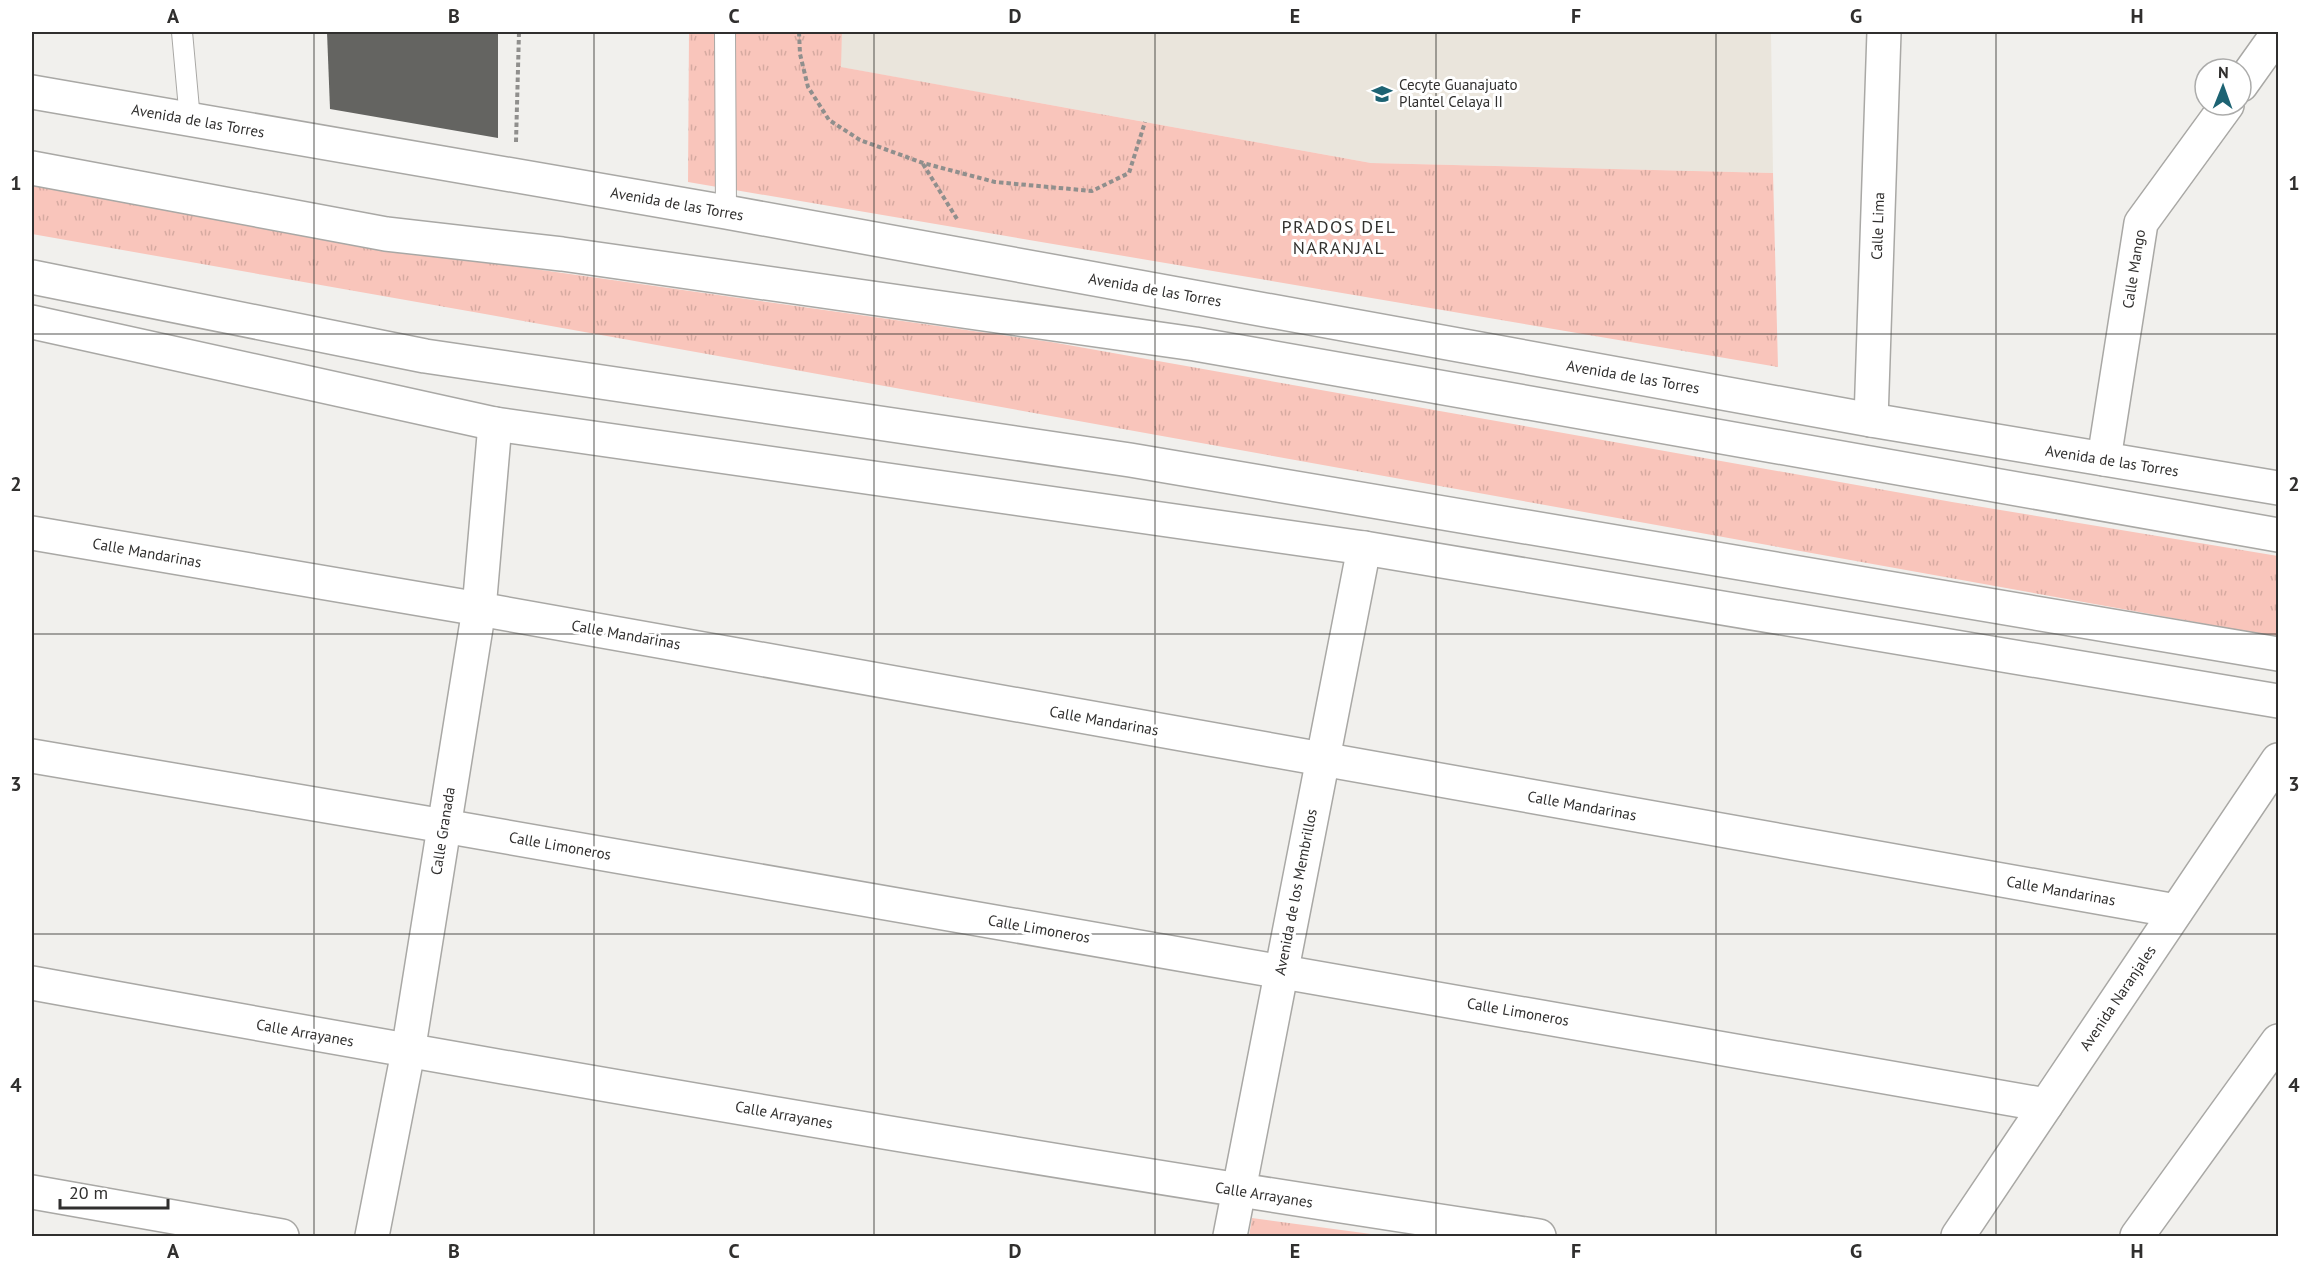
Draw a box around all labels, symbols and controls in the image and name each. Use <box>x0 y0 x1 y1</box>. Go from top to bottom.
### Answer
text: A <box>167 3 180 29</box>
text: B <box>448 3 460 29</box>
text: C <box>728 3 740 29</box>
text: D <box>1009 3 1022 29</box>
text: E <box>1290 3 1300 29</box>
text: F <box>1571 3 1581 29</box>
text: G <box>1850 3 1862 29</box>
text: H <box>2130 3 2144 29</box>
north arrow <box>2193 57 2253 117</box>
text: N <box>2218 62 2229 82</box>
place label: Cecyte Guanajuato Plantel Celaya II <box>1399 75 1517 111</box>
school or university icon: Cecyte Guanajuato Plantel Celaya II <box>1370 82 1394 106</box>
street label: Avenida de las Torres <box>130 99 266 142</box>
text: 1 <box>10 170 22 196</box>
text: 1 <box>2288 170 2300 196</box>
street label: Avenida de las Torres <box>609 182 745 225</box>
street label: Calle Lima <box>1867 192 1888 260</box>
district label: PRADOS DEL NARANJAL <box>1281 215 1397 259</box>
street label: Calle Mango <box>2118 228 2149 310</box>
street label: Avenida de las Torres <box>1087 268 1223 311</box>
street label: Avenida de las Torres <box>1565 355 1701 398</box>
street label: Avenida de las Torres <box>2044 441 2180 480</box>
text: 2 <box>10 471 22 497</box>
text: 2 <box>2288 471 2300 497</box>
street label: Calle Mandarinas <box>91 534 203 571</box>
street label: Calle Mandarinas <box>570 616 682 653</box>
street label: Calle Mandarinas <box>1048 702 1160 739</box>
text: 3 <box>10 771 22 797</box>
text: 3 <box>2288 771 2300 797</box>
street label: Calle Granada <box>426 785 459 876</box>
street label: Calle Mandarinas <box>1526 787 1638 824</box>
street label: Avenida de los Membrillos <box>1270 807 1321 977</box>
street label: Calle Limoneros <box>508 827 613 864</box>
street label: Calle Mandarinas <box>2005 872 2117 909</box>
street label: Calle Limoneros <box>987 910 1092 947</box>
street label: Avenida Naranjales <box>2075 942 2160 1054</box>
street label: Calle Limoneros <box>1466 993 1571 1030</box>
street label: Calle Arrayanes <box>255 1015 355 1050</box>
text: 4 <box>10 1072 22 1098</box>
text: 4 <box>2288 1072 2300 1098</box>
street label: Calle Arrayanes <box>734 1097 834 1132</box>
scale bar <box>60 1172 168 1210</box>
street label: Calle Arrayanes <box>1214 1177 1314 1212</box>
text: 20 m <box>69 1181 108 1204</box>
text: A <box>167 1238 180 1264</box>
text: B <box>448 1238 460 1264</box>
text: C <box>728 1238 740 1264</box>
text: D <box>1009 1238 1022 1264</box>
text: E <box>1290 1238 1300 1264</box>
text: F <box>1571 1238 1581 1264</box>
text: G <box>1850 1238 1862 1264</box>
text: H <box>2130 1238 2144 1264</box>

